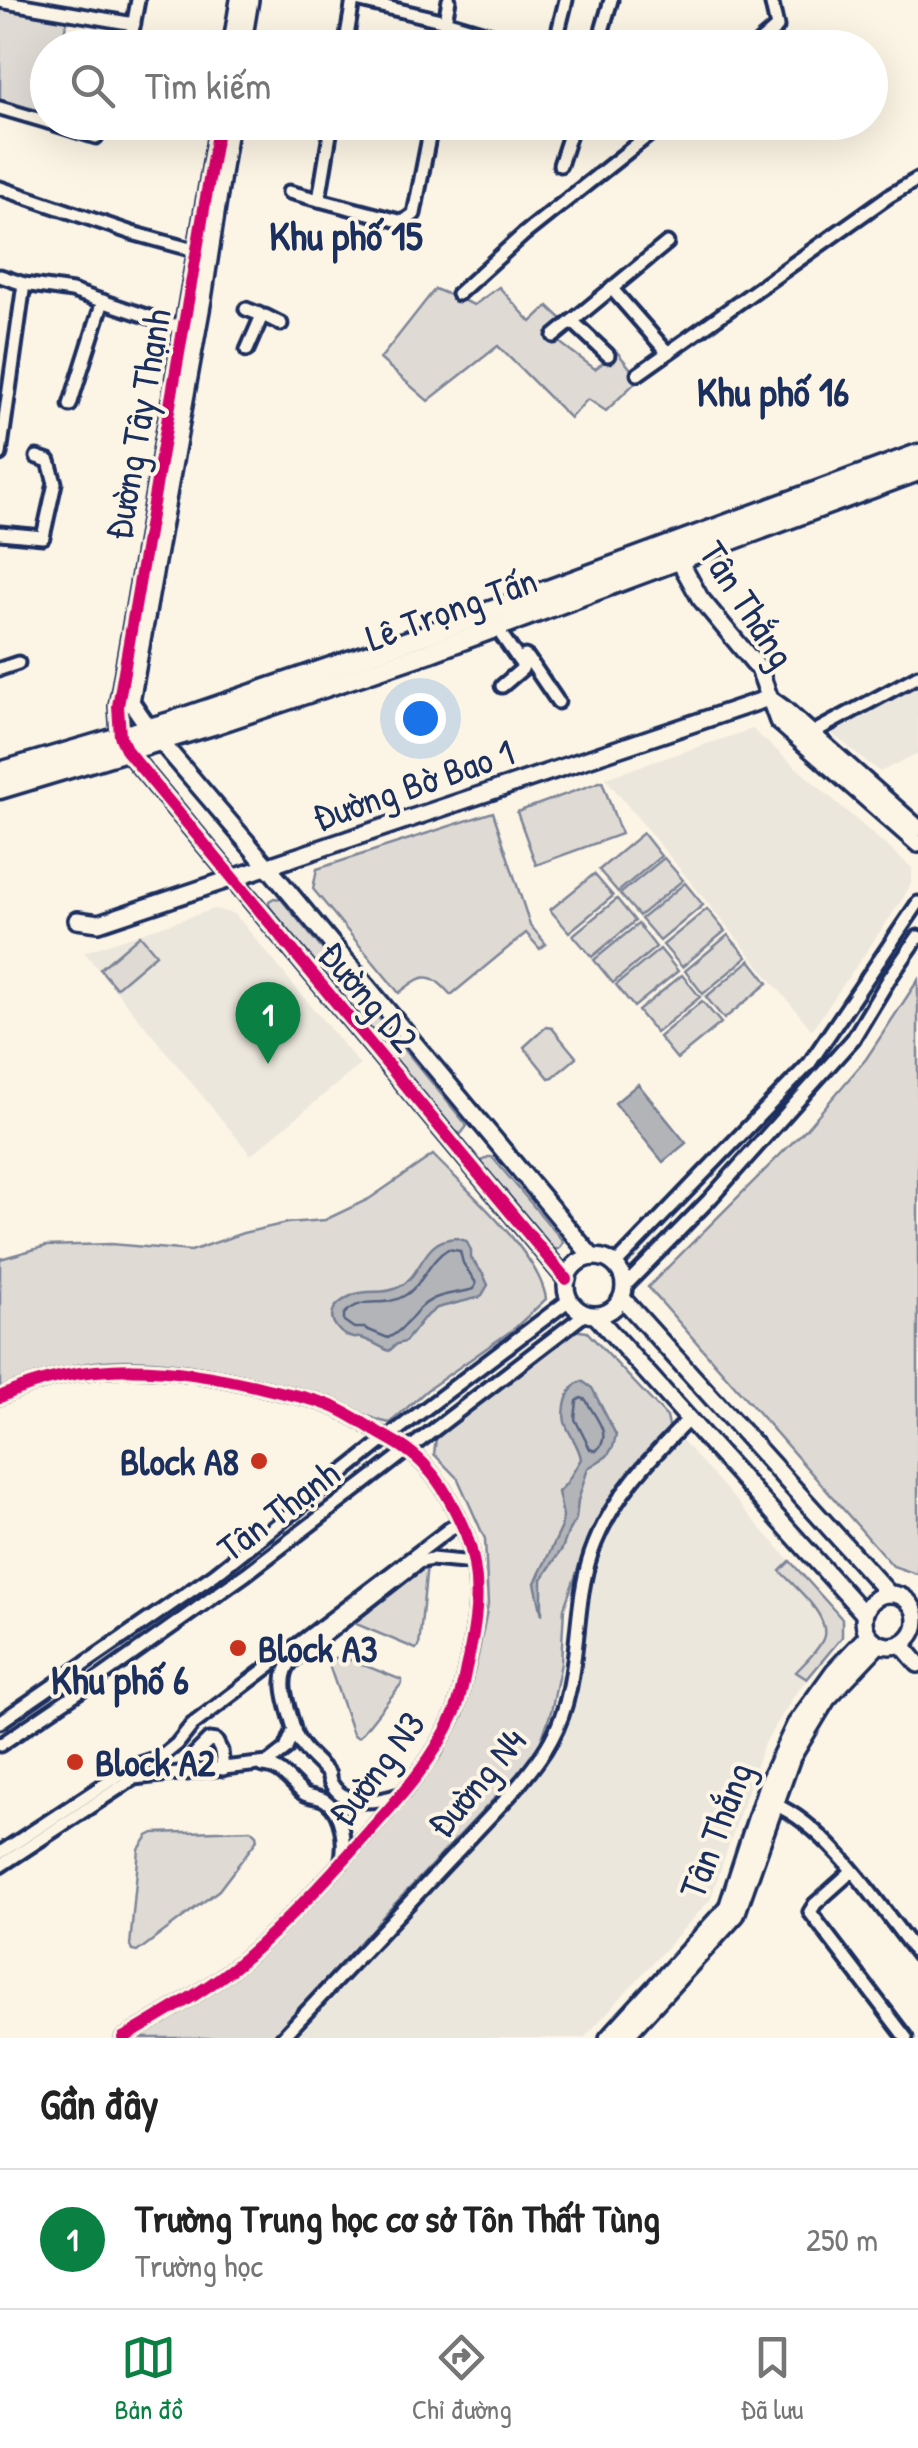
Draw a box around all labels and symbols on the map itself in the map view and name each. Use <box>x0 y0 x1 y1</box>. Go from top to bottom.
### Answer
district label: Khu phố 15 <box>269 208 423 264</box>
street label: Đường Tây Thạnh <box>91 304 183 543</box>
district label: Khu phố 16 <box>697 364 849 420</box>
street label: Tân Thắng <box>688 531 808 677</box>
street label: Lê Trọng Tấn <box>358 553 544 663</box>
your location <box>395 693 446 744</box>
street label: Đường Bờ Bao 1 <box>305 725 521 843</box>
street label: Đường D2 <box>307 929 431 1063</box>
pin: 1 <box>236 982 300 1064</box>
place label: Block A8 <box>120 1435 239 1487</box>
street label: Tân Thạnh <box>206 1447 350 1573</box>
marker: Block A8 <box>248 1450 270 1472</box>
place label: Block A3 <box>258 1622 378 1674</box>
marker: Block A3 <box>227 1637 249 1659</box>
district label: Khu phố 6 <box>51 1652 189 1708</box>
street label: Đường N3 <box>316 1700 436 1836</box>
street label: Đường N4 <box>415 1716 537 1848</box>
place label: Block A2 <box>95 1736 215 1788</box>
marker: Block A2 <box>64 1751 86 1773</box>
street label: Tân Thắng <box>665 1755 765 1905</box>

